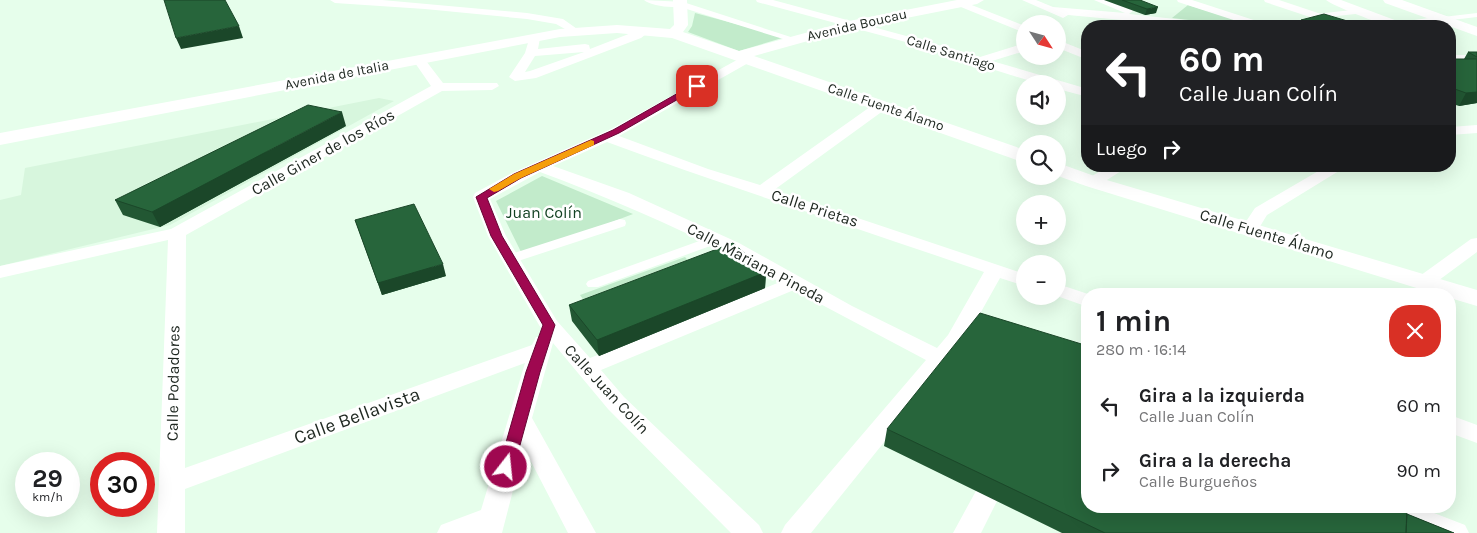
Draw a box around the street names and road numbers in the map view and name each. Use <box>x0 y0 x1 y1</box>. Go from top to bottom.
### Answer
street label: Avenida Boucau <box>805 5 909 45</box>
street label: Calle Santiago <box>905 31 997 75</box>
street label: Avenida de Italia <box>284 57 390 93</box>
street label: Calle Fuente Álamo <box>826 78 947 135</box>
street label: Calle Giner de los Ríos <box>248 105 398 199</box>
street label: Calle Prietas <box>769 185 861 231</box>
street label: Calle Fuente Álamo <box>1198 205 1336 263</box>
street label: Calle Mariana Pineda <box>684 219 828 307</box>
street label: Calle Podadores <box>162 325 184 441</box>
street label: Calle Juan Colín <box>561 340 653 438</box>
street label: Calle Bellavista <box>291 383 423 449</box>

